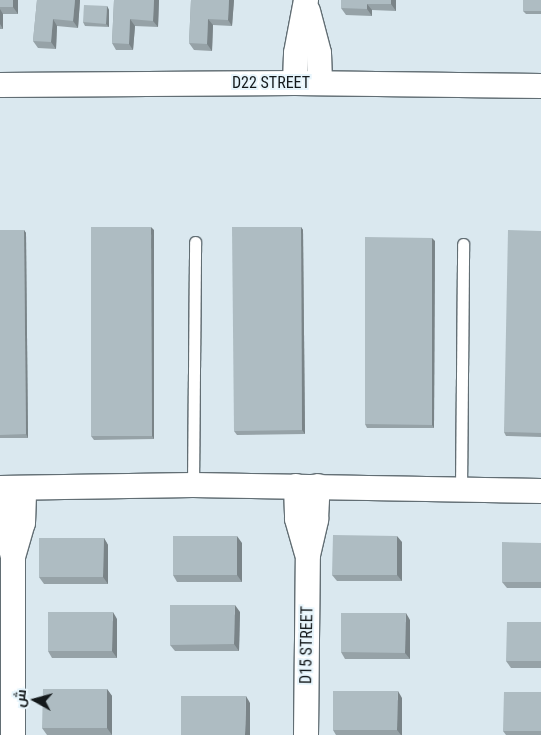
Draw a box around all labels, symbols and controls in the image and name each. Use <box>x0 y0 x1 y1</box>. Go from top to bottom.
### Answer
street label: D22 STREET <box>232 73 310 93</box>
street label: D15 STREET <box>297 606 317 684</box>
north arrow <box>10 675 60 725</box>
text: ش <box>11 688 29 708</box>

